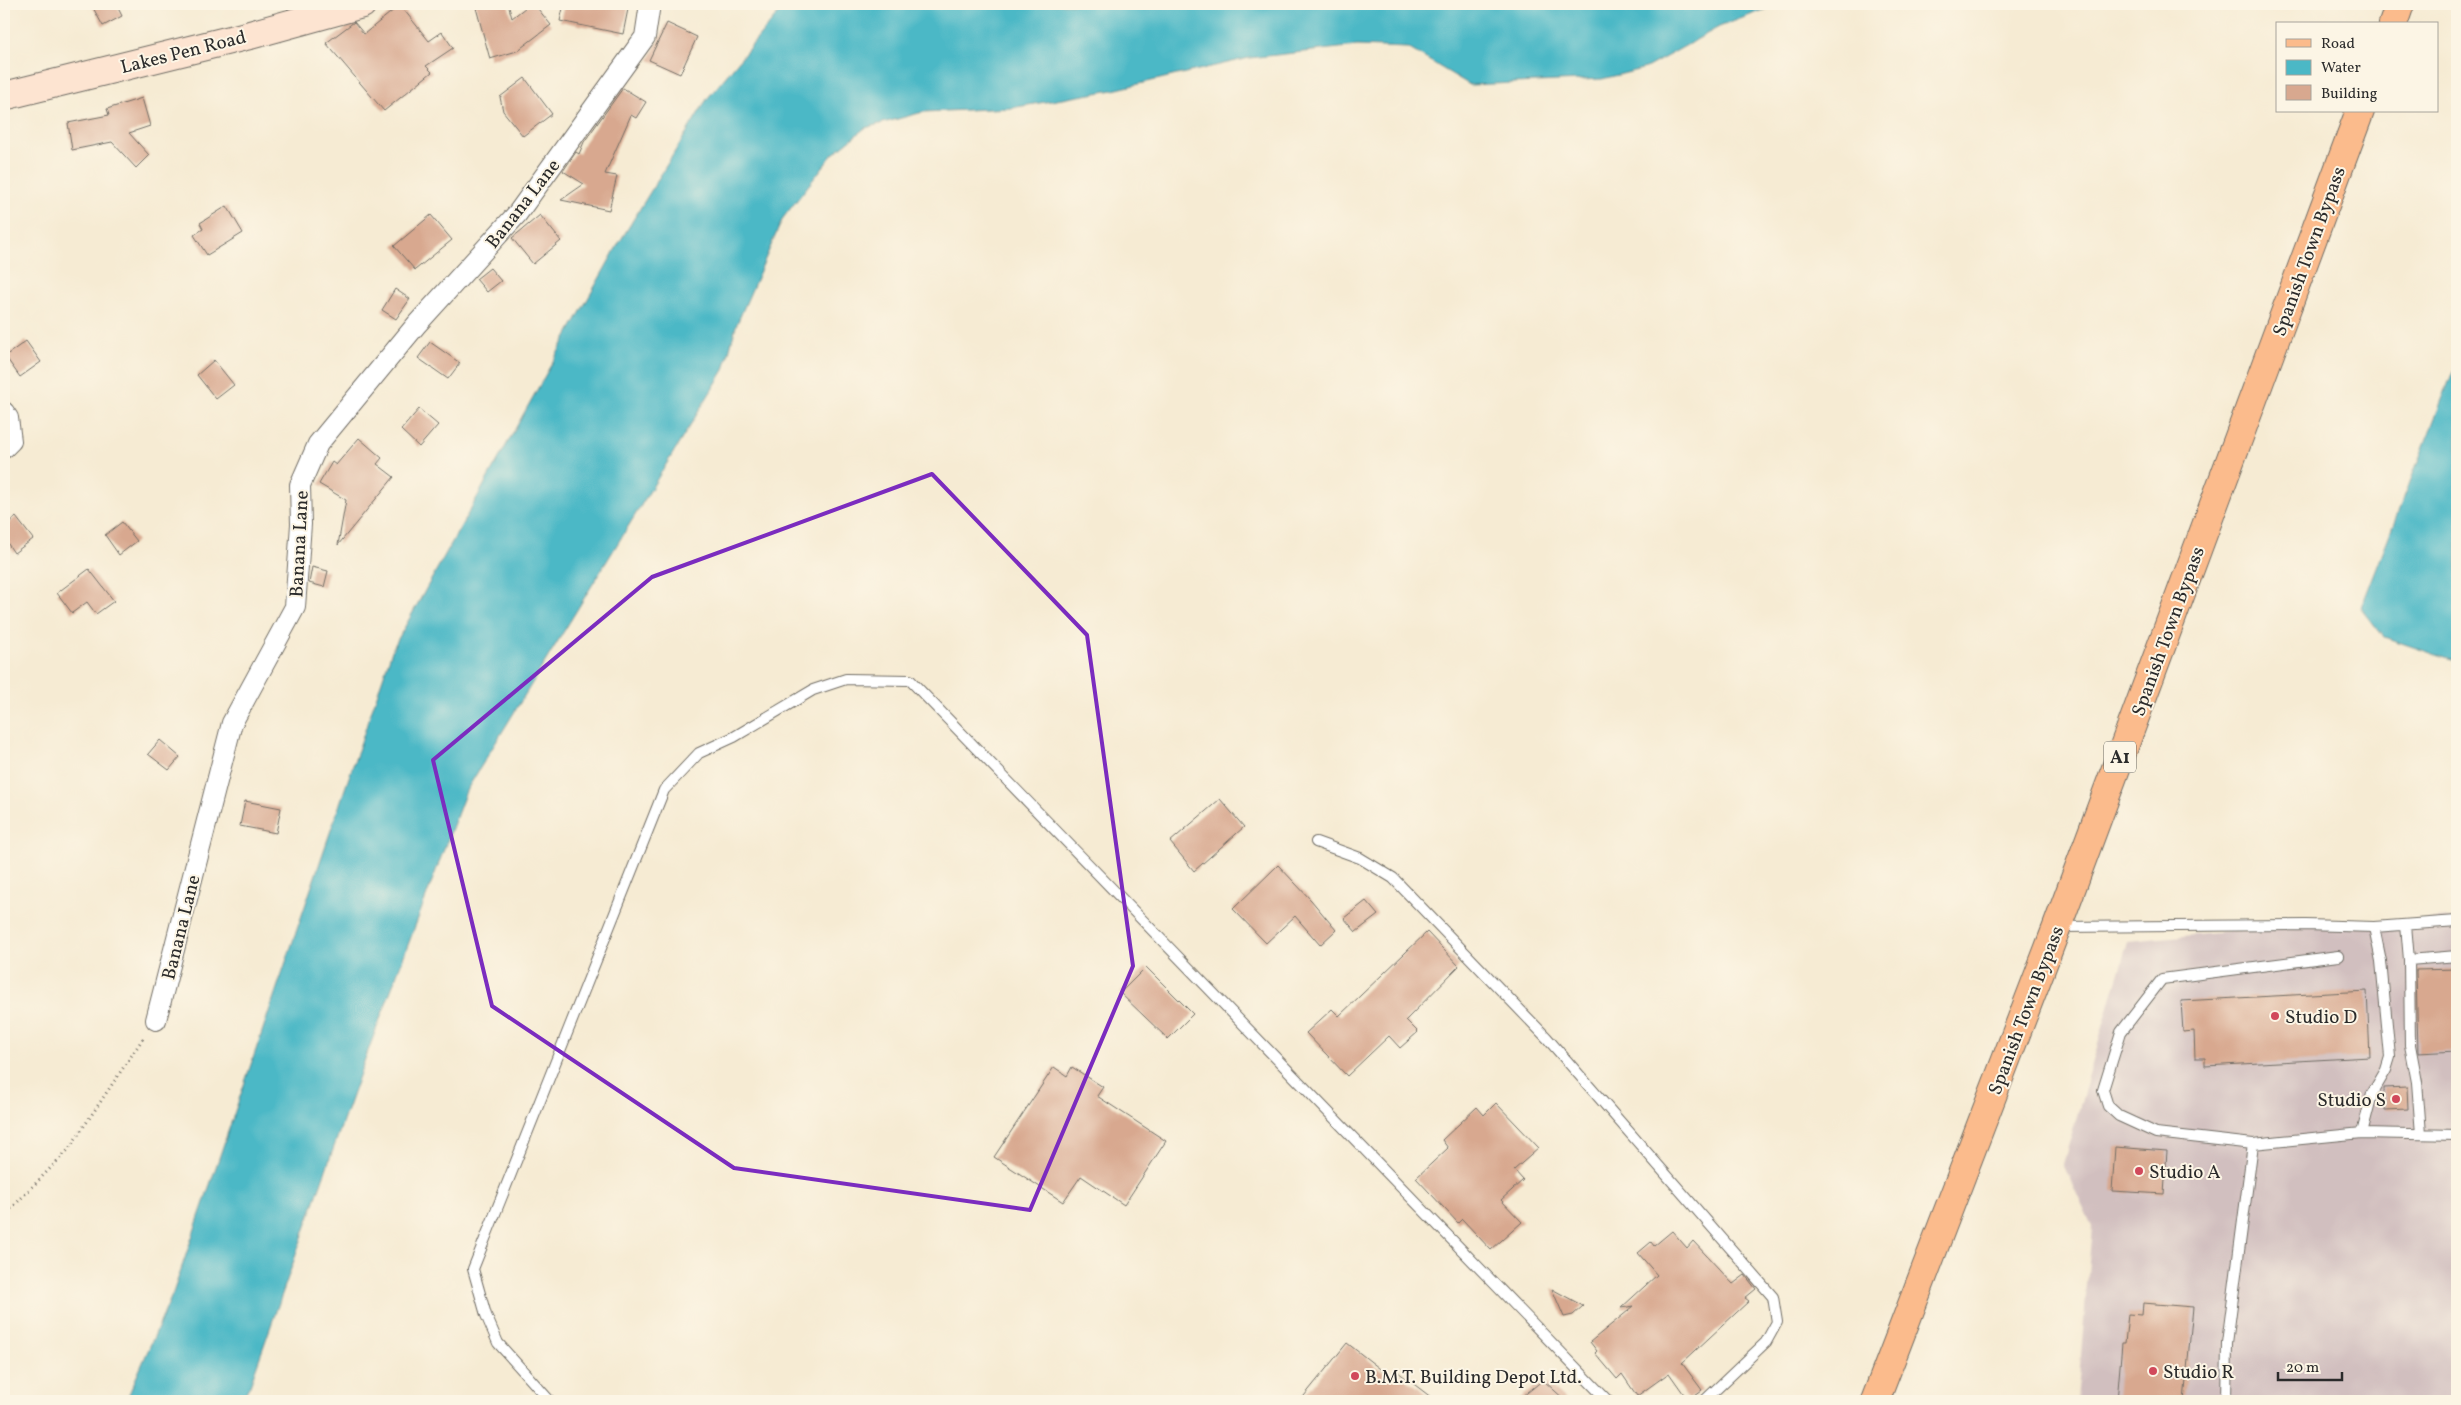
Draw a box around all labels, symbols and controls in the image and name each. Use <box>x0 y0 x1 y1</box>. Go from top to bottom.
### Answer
legend <box>2276 22 2438 112</box>
street label: Lakes Pen Road <box>118 25 249 81</box>
text: Road <box>2321 34 2355 55</box>
text: Water <box>2321 58 2361 79</box>
text: Building <box>2321 84 2378 105</box>
street label: Banana Lane <box>480 154 567 254</box>
street label: Spanish Town Bypass <box>2267 163 2353 340</box>
street label: Banana Lane <box>284 490 316 598</box>
street label: Spanish Town Bypass <box>2126 543 2212 720</box>
road number: A1 <box>2104 742 2136 772</box>
street label: Banana Lane <box>156 872 208 983</box>
street label: Spanish Town Bypass <box>1983 923 2071 1099</box>
place label: Studio D <box>2285 1005 2357 1031</box>
marker: Studio D <box>2269 1010 2281 1022</box>
place label: Studio S <box>2317 1088 2386 1114</box>
marker: Studio S <box>2390 1093 2402 1105</box>
place label: Studio A <box>2149 1160 2221 1186</box>
marker: Studio A <box>2133 1165 2145 1177</box>
scale bar <box>2278 1350 2342 1382</box>
text: 20 m <box>2286 1358 2319 1379</box>
place label: Studio R <box>2163 1360 2234 1386</box>
place label: B.M.T. Building Depot Ltd. <box>1365 1365 1582 1391</box>
marker: Studio R <box>2147 1365 2159 1377</box>
marker: B.M.T. Building Depot Ltd. <box>1349 1370 1361 1382</box>

